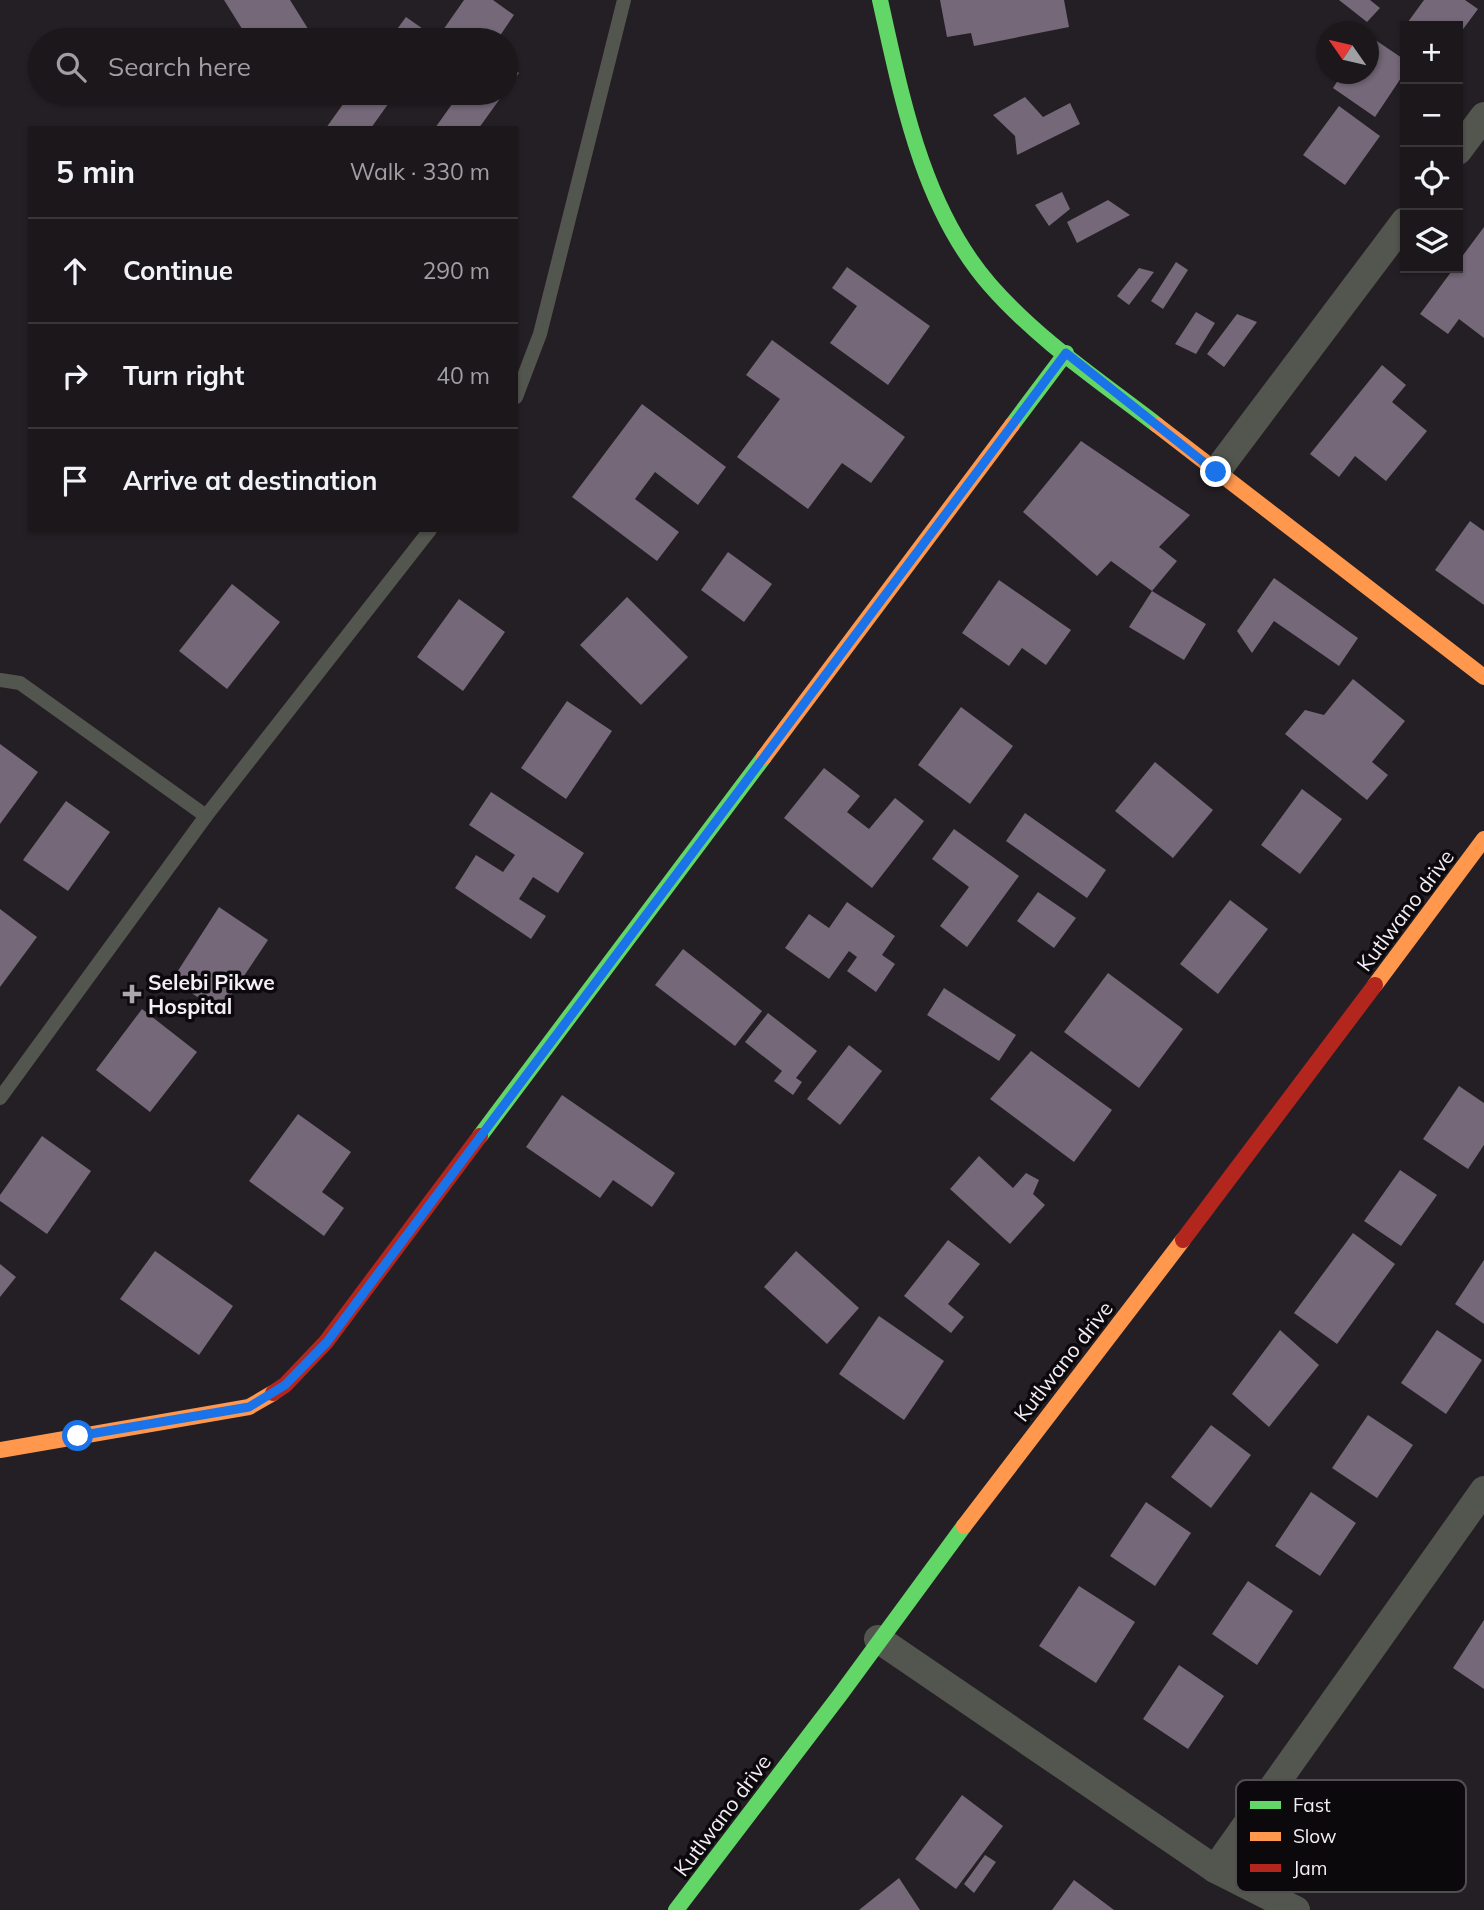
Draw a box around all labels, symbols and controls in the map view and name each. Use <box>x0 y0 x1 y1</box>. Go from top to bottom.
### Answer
north arrow <box>1316 21 1379 84</box>
map controls <box>1400 21 1463 273</box>
button: + <box>1400 21 1463 84</box>
search box <box>28 28 518 105</box>
icon: search <box>52 48 90 86</box>
text: Search here <box>108 50 251 83</box>
button: − <box>1400 84 1463 147</box>
button: locate <box>1400 147 1463 210</box>
text: 5 min <box>56 153 135 191</box>
text: Walk · 330 m <box>350 157 490 186</box>
button: layers <box>1400 210 1463 273</box>
icon: ahead <box>56 252 94 290</box>
text: Continue <box>123 254 233 287</box>
text: 290 m <box>422 256 490 285</box>
icon: right <box>56 357 94 395</box>
text: Turn right <box>123 359 244 392</box>
text: 40 m <box>436 361 490 390</box>
route end <box>1200 456 1231 487</box>
icon: arrive <box>56 462 94 500</box>
text: Arrive at destination <box>123 464 378 497</box>
street label: Kutlwano drive <box>1351 844 1459 976</box>
place label: Selebi Pikwe Hospital <box>148 969 275 1019</box>
marker: Selebi Pikwe Hospital <box>122 984 142 1004</box>
street label: Kutlwano drive <box>1008 1296 1118 1426</box>
route start <box>62 1420 93 1451</box>
street label: Kutlwano drive <box>668 1749 776 1881</box>
legend <box>1236 1780 1466 1892</box>
text: Fast <box>1293 1793 1331 1817</box>
text: Slow <box>1293 1824 1337 1848</box>
text: Jam <box>1293 1856 1327 1880</box>

